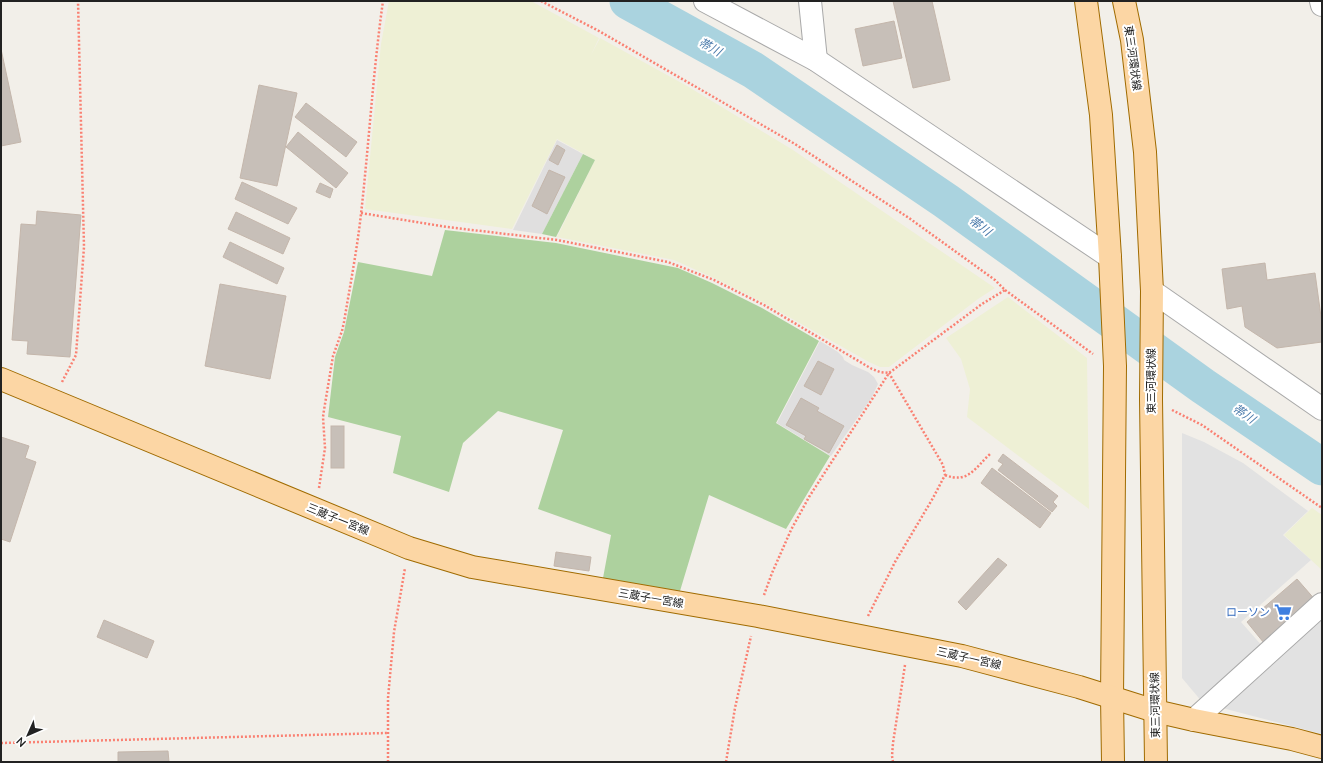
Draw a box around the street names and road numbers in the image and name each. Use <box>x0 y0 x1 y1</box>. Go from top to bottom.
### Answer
street label: 東三河環状線 <box>1120 24 1145 92</box>
street label: 東三河環状線 <box>1144 348 1159 414</box>
street label: 三蔵子一宮線 <box>304 500 371 539</box>
street label: 三蔵子一宮線 <box>617 585 685 612</box>
street label: 三蔵子一宮線 <box>935 644 1003 673</box>
street label: 東三河環状線 <box>1147 672 1164 738</box>

